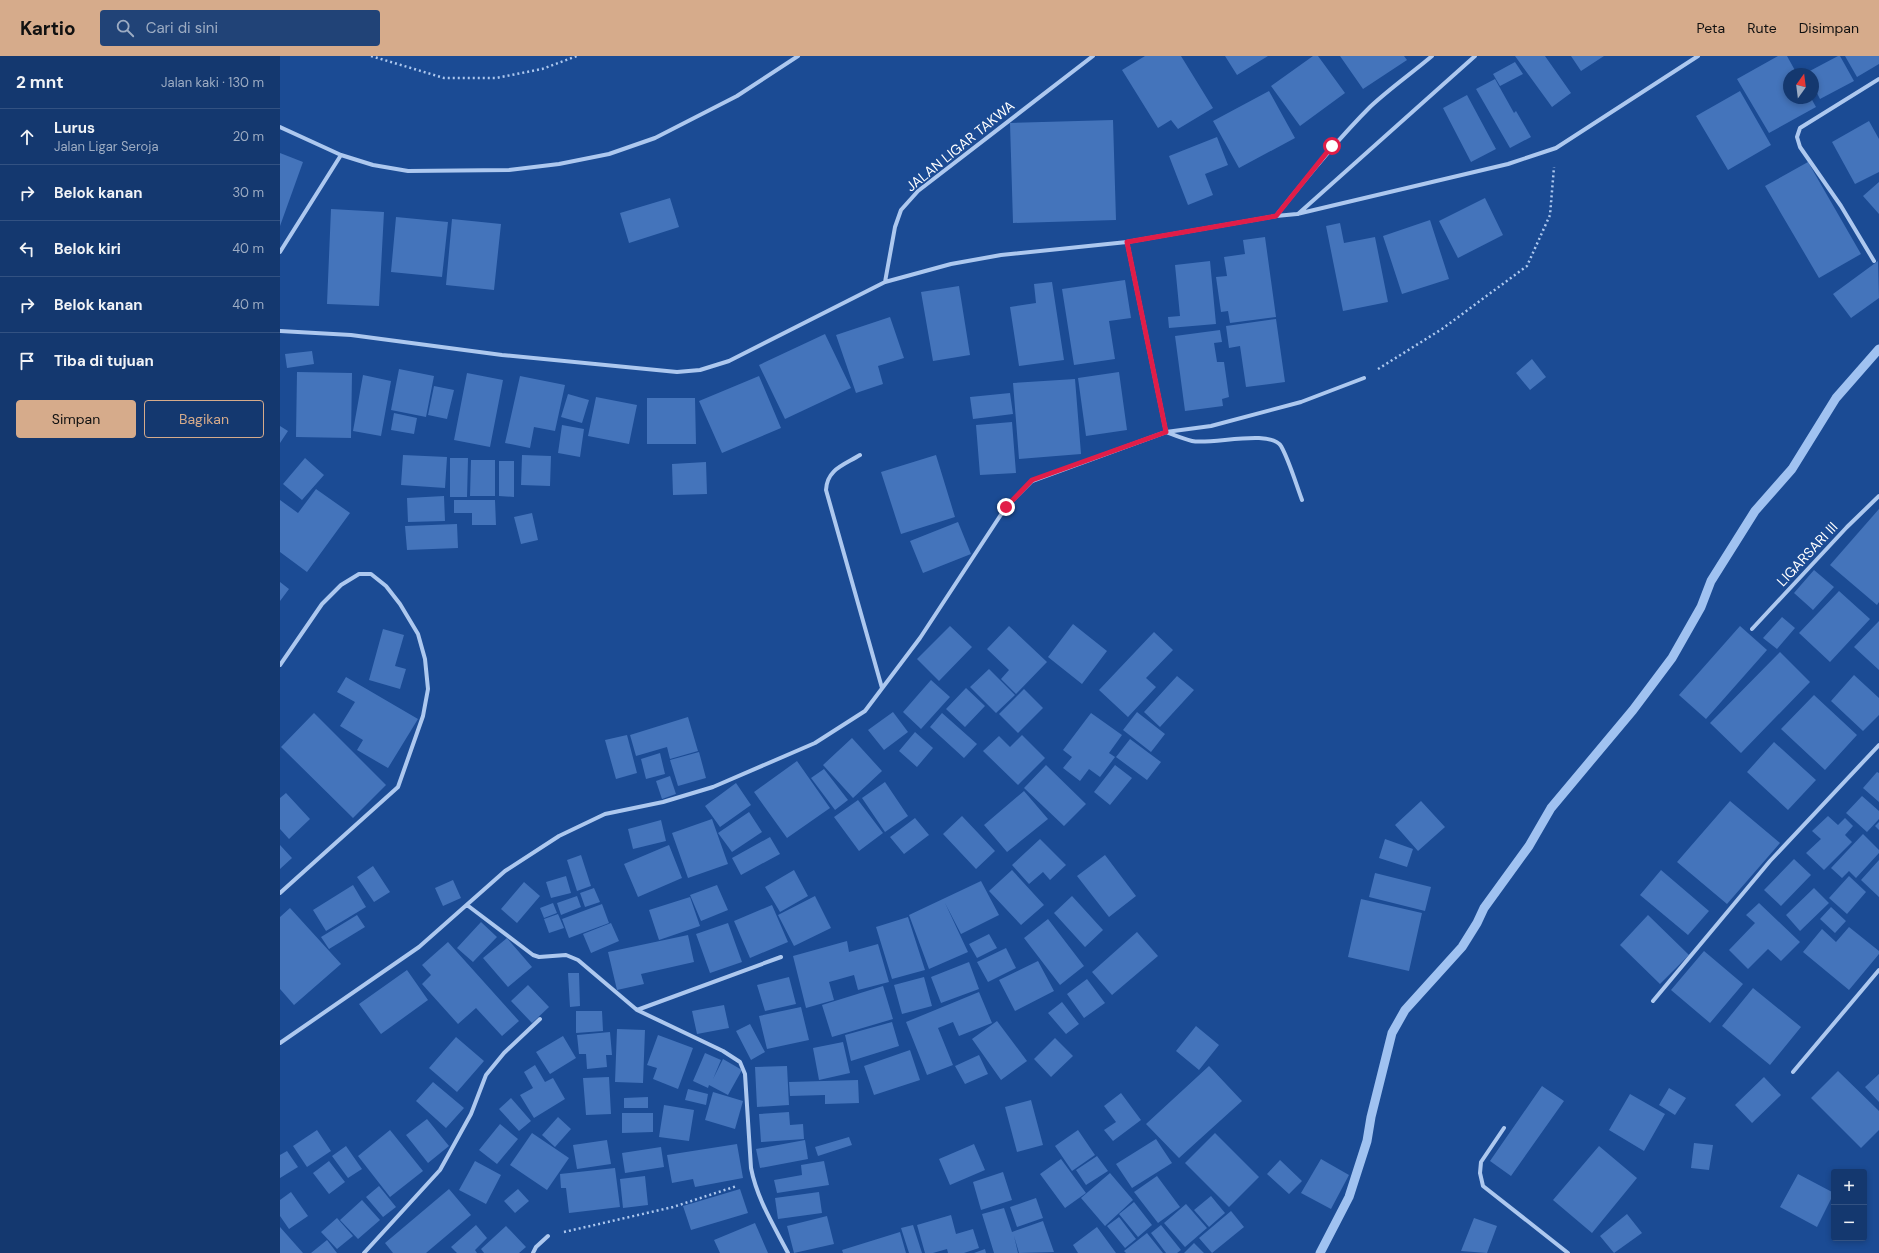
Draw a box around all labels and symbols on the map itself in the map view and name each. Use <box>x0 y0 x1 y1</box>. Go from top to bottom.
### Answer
north arrow <box>1783 68 1819 104</box>
street label: JALAN LIGAR TAKWA <box>902 97 1018 195</box>
route start <box>1323 137 1341 155</box>
route end <box>997 498 1015 516</box>
street label: LIGARSARI III <box>1773 518 1841 590</box>

